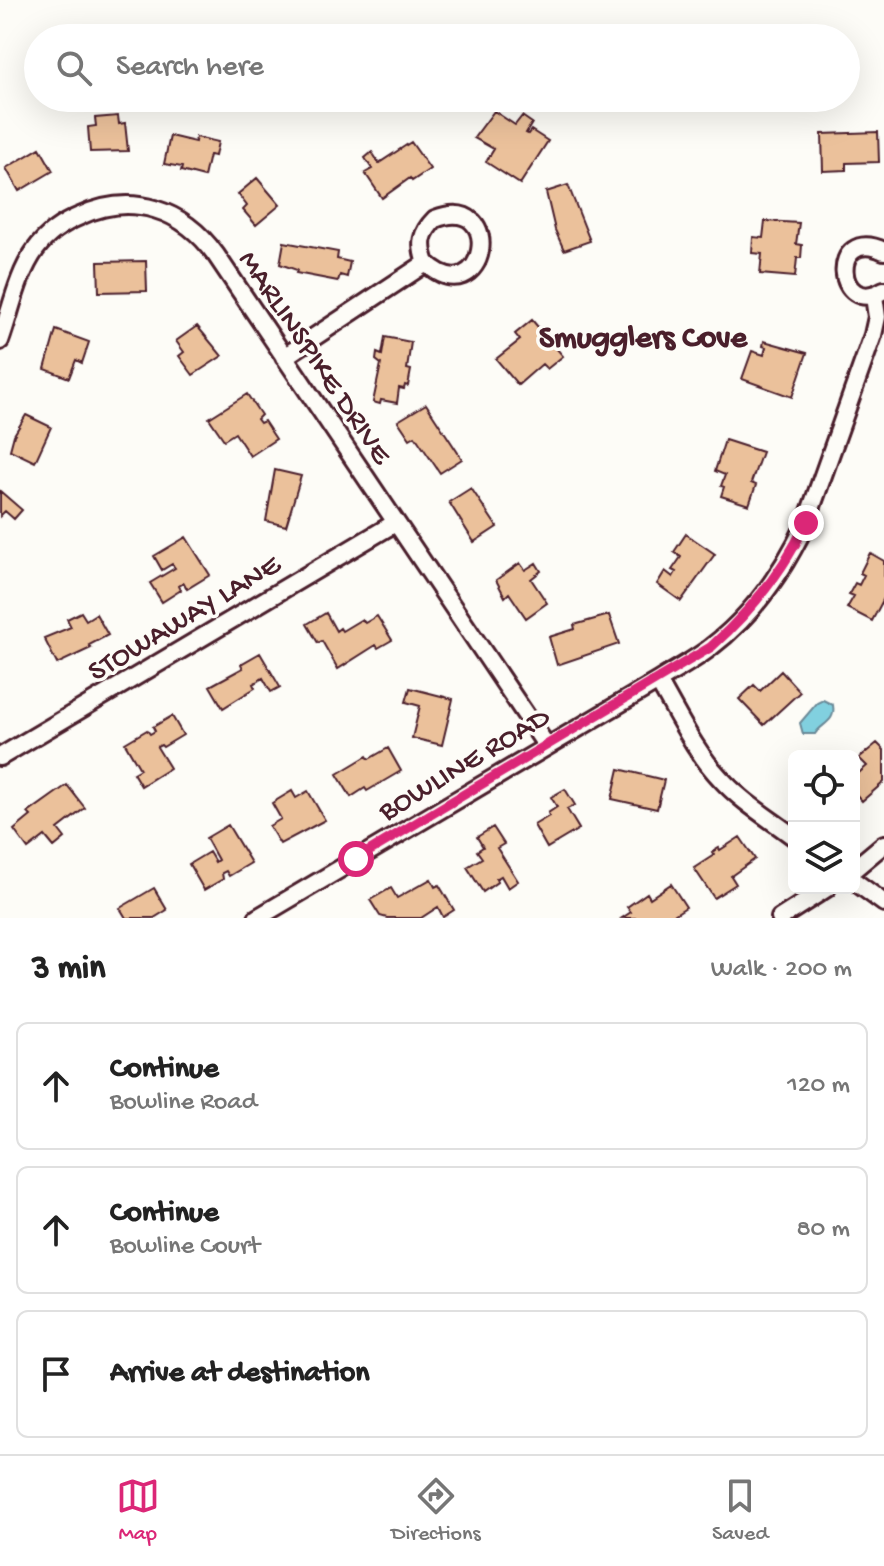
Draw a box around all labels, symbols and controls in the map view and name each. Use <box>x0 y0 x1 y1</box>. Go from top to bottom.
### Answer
search box <box>24 24 860 112</box>
icon: search <box>52 46 96 90</box>
text: Search here <box>116 51 264 86</box>
street label: MARLINSPIKE DRIVE <box>229 245 398 473</box>
district label: Smugglers Cove <box>539 321 748 359</box>
route end <box>788 505 824 541</box>
street label: STOWAWAY LANE <box>83 548 289 691</box>
street label: BOWLINE ROAD <box>373 701 558 831</box>
map controls <box>788 750 860 894</box>
button: locate <box>788 750 860 822</box>
button: layers <box>788 822 860 894</box>
route start <box>338 841 374 877</box>
text: 3 min <box>32 950 105 990</box>
text: Walk · 200 m <box>711 955 852 986</box>
text: Continue <box>110 1053 219 1088</box>
icon: ahead <box>34 1064 78 1108</box>
text: 120 m <box>787 1071 850 1102</box>
text: Bowline Road <box>110 1088 257 1119</box>
text: Continue <box>110 1197 219 1232</box>
icon: ahead <box>34 1208 78 1252</box>
text: 80 m <box>796 1215 850 1246</box>
text: Bowline Court <box>110 1232 260 1263</box>
icon: arrive <box>34 1352 78 1396</box>
text: Arrive at destination <box>110 1357 370 1392</box>
tab: Map <box>116 1474 160 1548</box>
tab: Directions <box>391 1474 481 1548</box>
tab: Saved <box>712 1474 768 1548</box>

